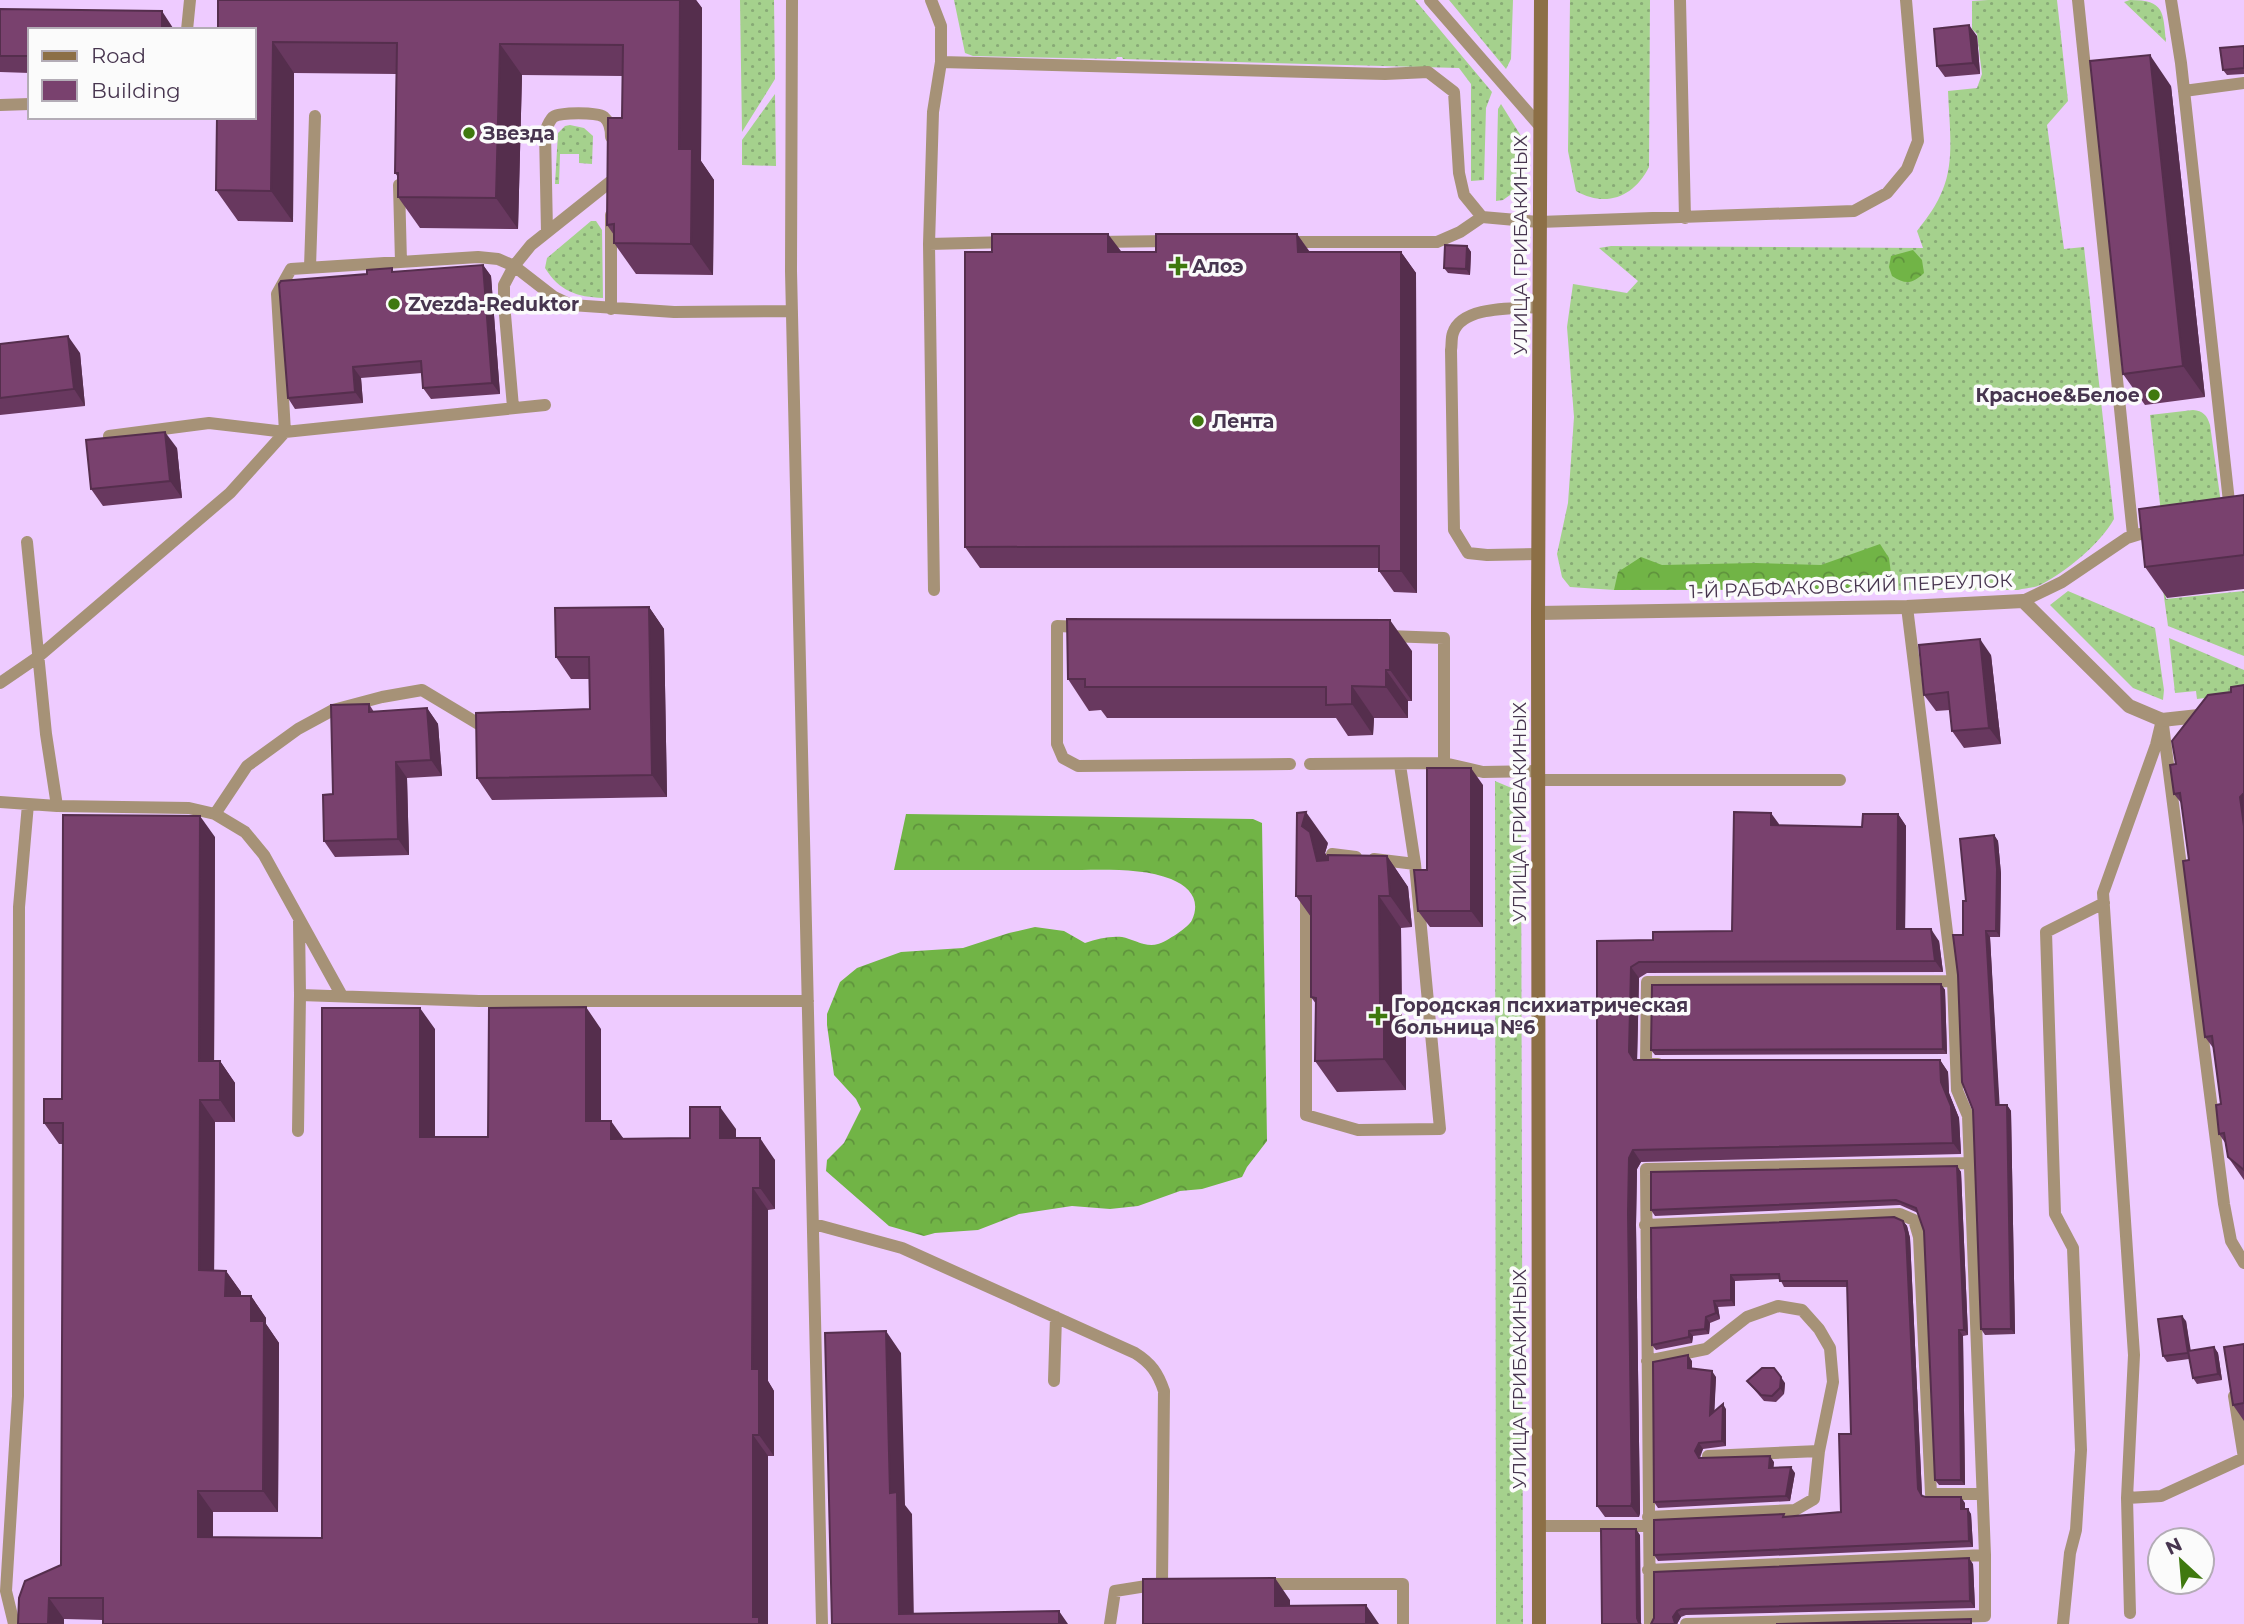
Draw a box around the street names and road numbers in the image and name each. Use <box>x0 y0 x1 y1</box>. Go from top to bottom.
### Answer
street label: УЛИЦА ГРИБАКИНЫХ <box>1509 135 1532 355</box>
street label: 1-Й РАБФАКОВСКИЙ ПЕРЕУЛОК <box>1689 569 2013 603</box>
street label: УЛИЦА ГРИБАКИНЫХ <box>1508 702 1531 922</box>
street label: УЛИЦА ГРИБАКИНЫХ <box>1508 1269 1531 1489</box>

